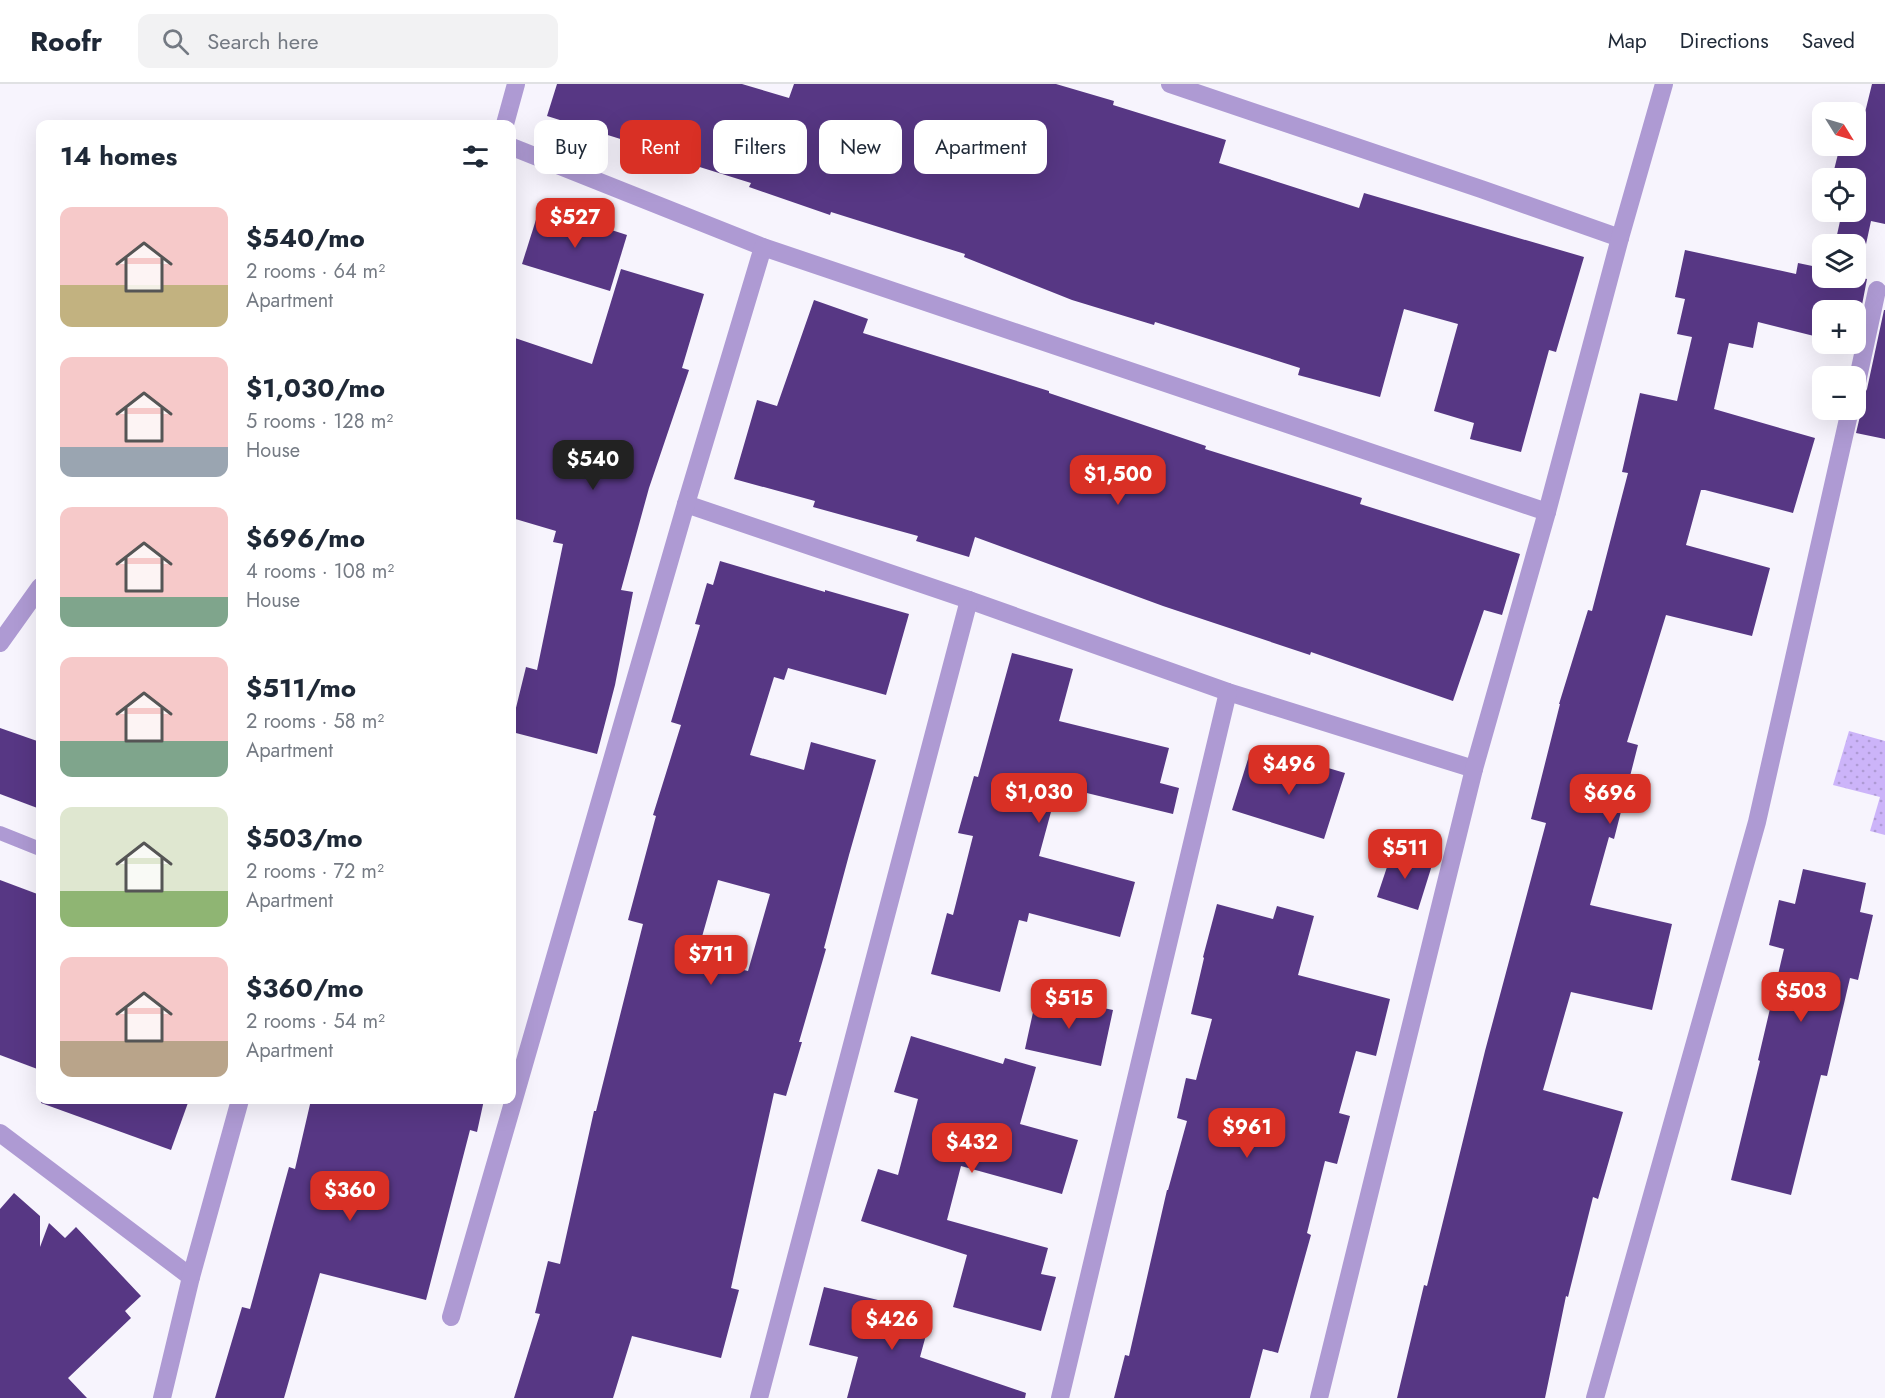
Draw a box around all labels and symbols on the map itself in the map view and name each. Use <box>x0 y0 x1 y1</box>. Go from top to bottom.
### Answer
north arrow <box>1812 102 1866 156</box>
pin: $527 <box>539 198 611 249</box>
pin: $540 <box>557 440 629 491</box>
pin: $1,500 <box>1069 455 1167 506</box>
pin: $496 <box>1253 745 1325 796</box>
pin: $1,030 <box>990 773 1088 824</box>
pin: $696 <box>1574 774 1646 825</box>
pin: $511 <box>1369 829 1441 880</box>
pin: $711 <box>675 935 747 986</box>
pin: $503 <box>1765 972 1837 1023</box>
pin: $515 <box>1033 979 1105 1030</box>
pin: $961 <box>1211 1108 1283 1159</box>
pin: $432 <box>936 1123 1008 1174</box>
pin: $360 <box>314 1171 386 1222</box>
pin: $426 <box>856 1300 928 1351</box>

